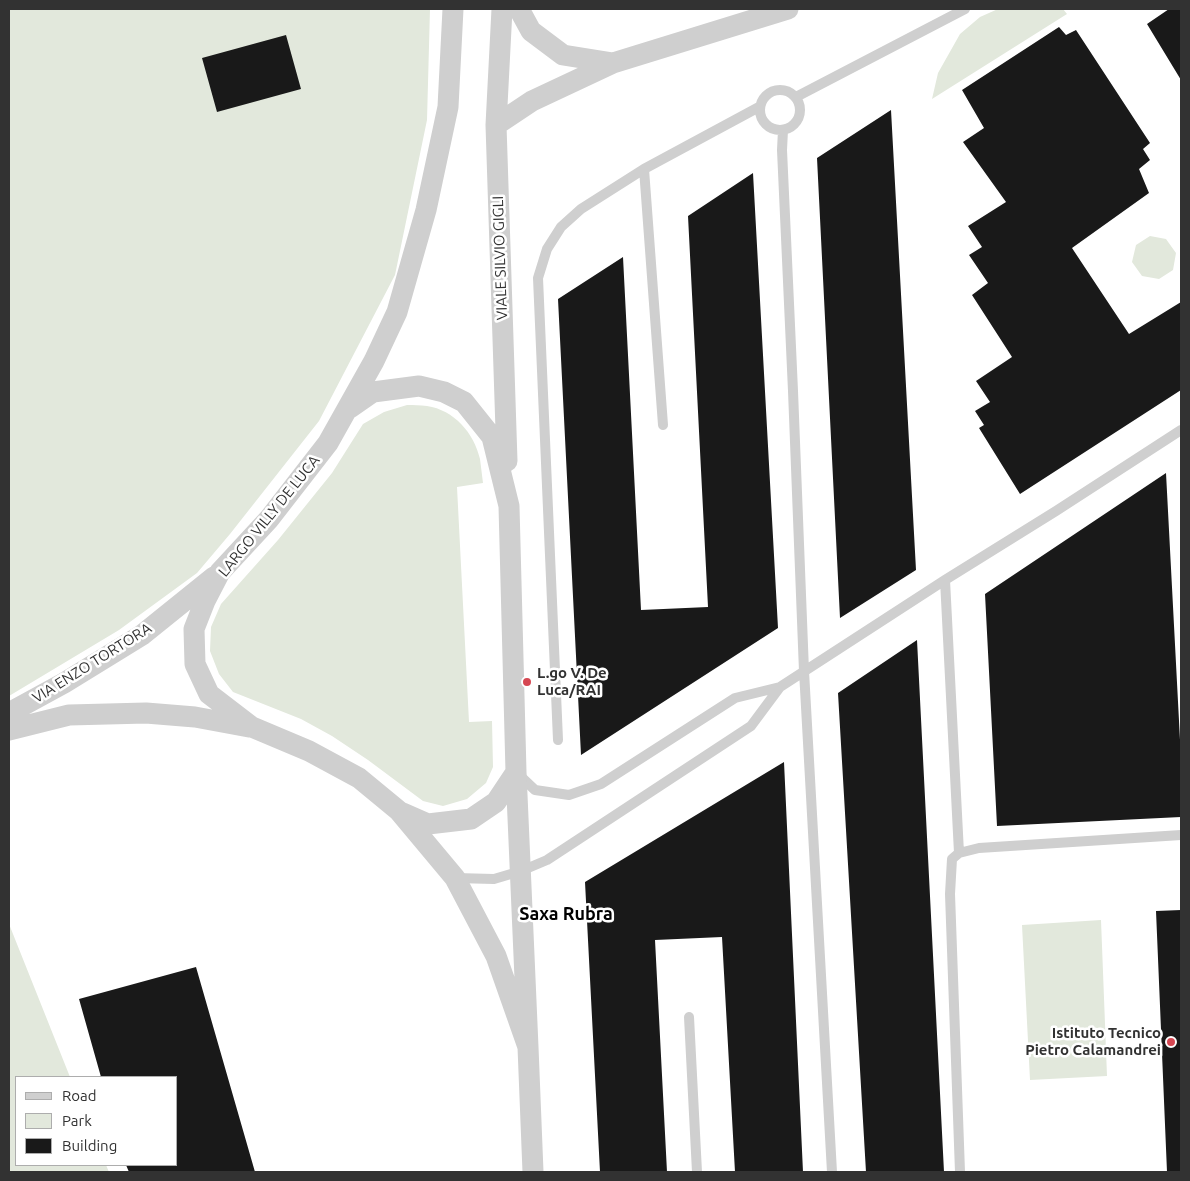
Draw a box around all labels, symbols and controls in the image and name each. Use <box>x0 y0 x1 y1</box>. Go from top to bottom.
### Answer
street label: VIALE SILVIO GIGLI <box>489 196 511 320</box>
street label: LARGO VILLY DE LUCA <box>215 452 323 580</box>
street label: VIA ENZO TORTORA <box>29 619 155 707</box>
place label: L.go V. De Luca/RAI <box>537 664 607 699</box>
marker: L.go V. De Luca/RAI <box>521 676 533 688</box>
district label: Saxa Rubra <box>519 903 613 925</box>
place label: Istituto Tecnico Pietro Calamandrei <box>1025 1024 1161 1059</box>
marker: Istituto Tecnico Pietro Calamandrei <box>1165 1036 1177 1048</box>
legend <box>15 1076 178 1166</box>
text: Road <box>62 1087 97 1104</box>
text: Park <box>62 1112 92 1129</box>
text: Building <box>62 1137 117 1154</box>

